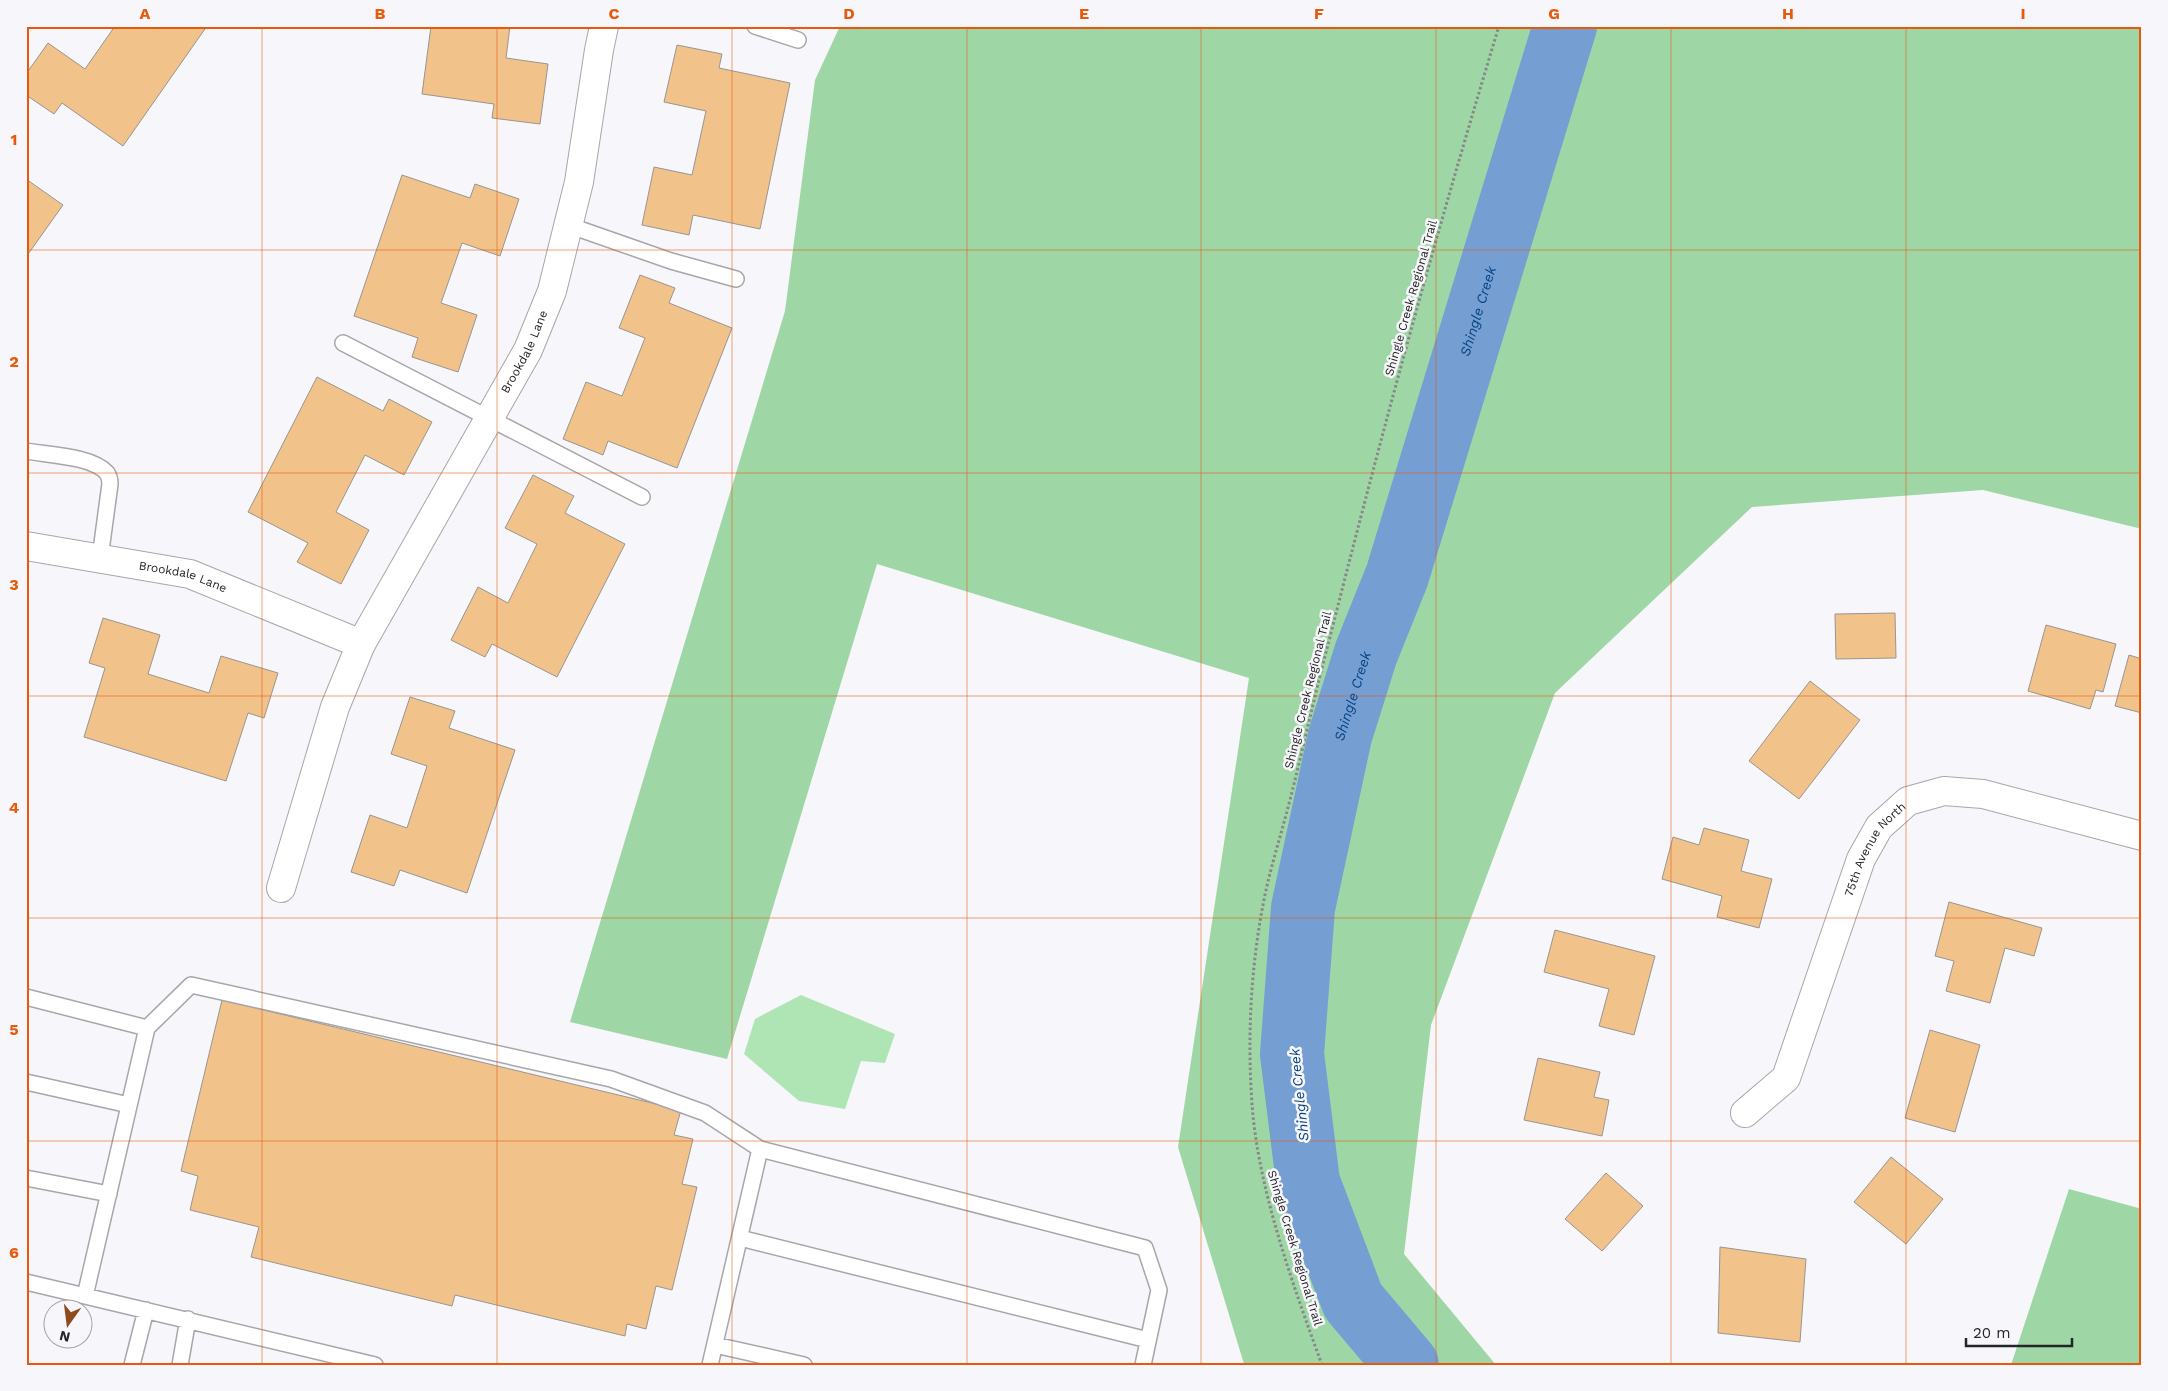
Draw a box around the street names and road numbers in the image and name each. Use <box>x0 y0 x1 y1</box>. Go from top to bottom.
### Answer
street label: Shingle Creek Regional Trail <box>1382 218 1440 378</box>
street label: Brookdale Lane <box>498 308 550 396</box>
street label: Brookdale Lane <box>138 558 229 595</box>
street label: Shingle Creek Regional Trail <box>1282 610 1334 770</box>
street label: 75th Avenue North <box>1842 799 1909 898</box>
street label: Shingle Creek Regional Trail <box>1265 1169 1325 1328</box>

